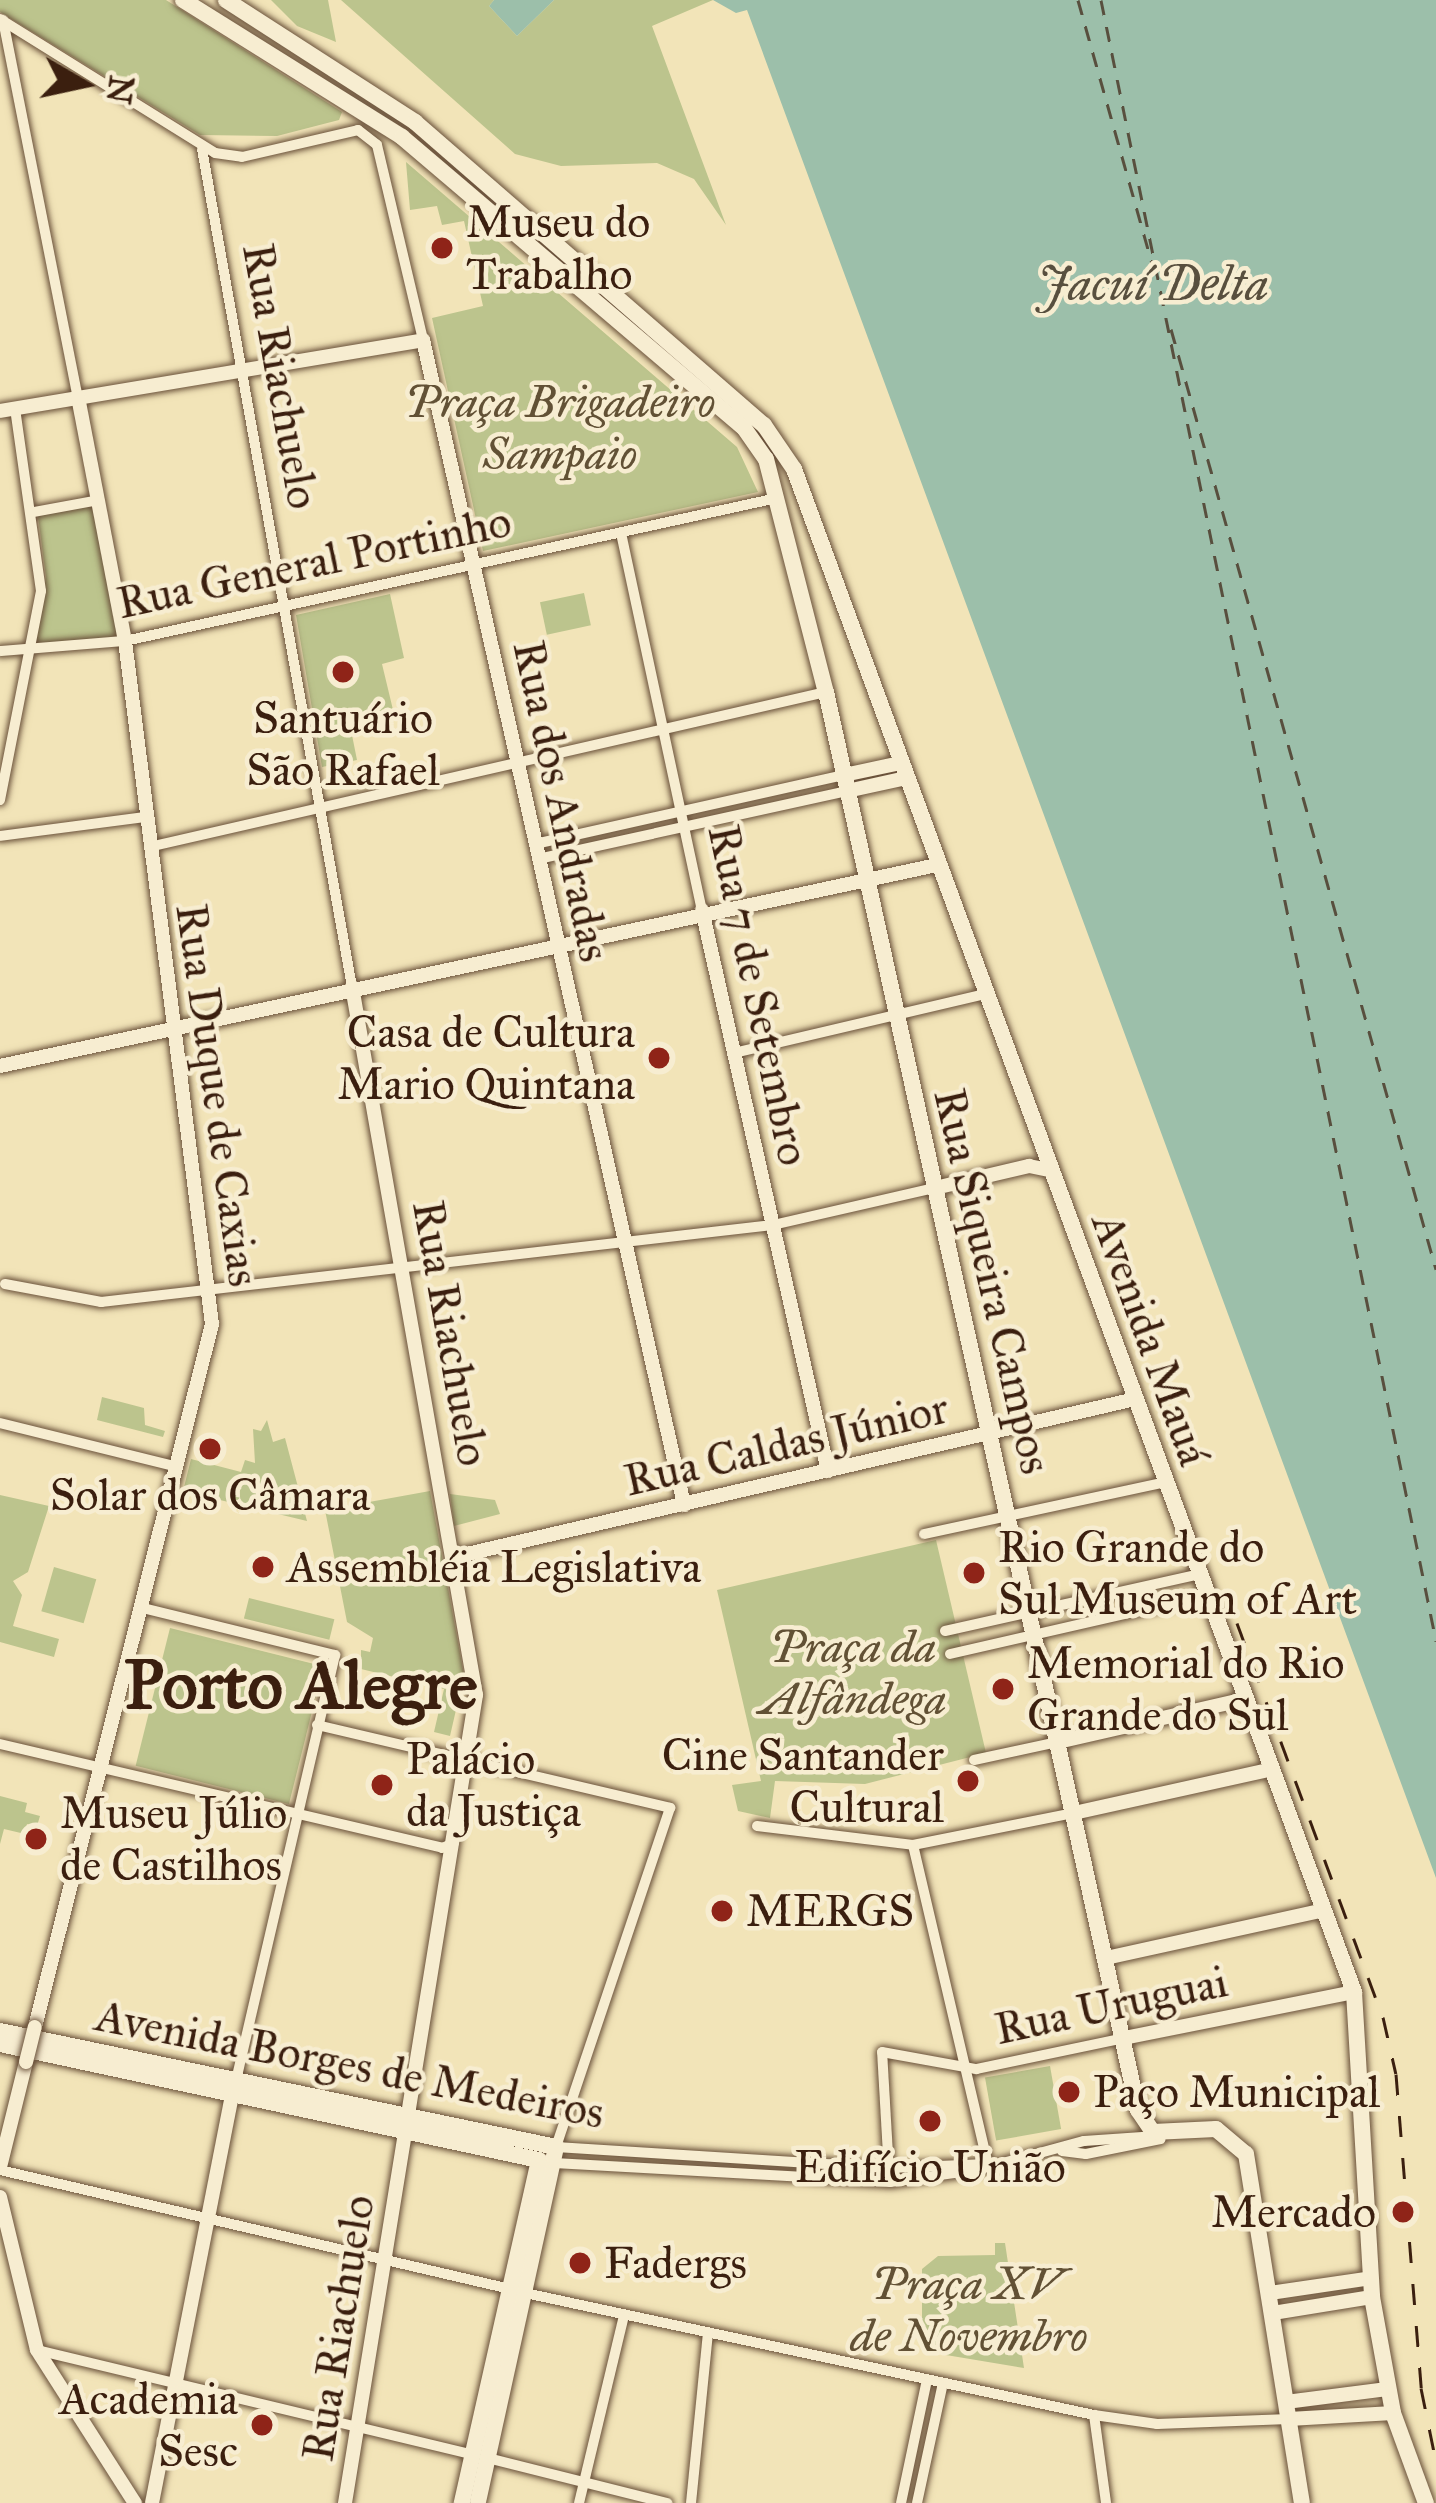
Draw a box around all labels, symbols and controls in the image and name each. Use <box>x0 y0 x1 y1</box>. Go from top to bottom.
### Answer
north arrow <box>24 24 144 144</box>
text: N <box>98 73 142 107</box>
place label: Museu do Trabalho <box>466 195 650 301</box>
marker: Museu do Trabalho <box>429 235 455 261</box>
street label: Rua Riachuelo <box>231 239 331 513</box>
water label: Jacuí Delta <box>1037 255 1269 313</box>
park label: Praça Brigadeiro Sampaio <box>405 375 715 481</box>
street label: Rua General Portinho <box>112 494 516 630</box>
street label: Rua dos Andradas <box>502 636 622 966</box>
marker: Santuário São Rafael <box>330 659 356 685</box>
place label: Santuário São Rafael <box>246 691 440 797</box>
street label: Rua 7 de Setembro <box>697 820 821 1170</box>
street label: Rua Duque de Caxias <box>164 900 272 1290</box>
place label: Casa de Cultura Mario Quintana <box>337 1005 635 1111</box>
marker: Casa de Cultura Mario Quintana <box>646 1045 672 1071</box>
street label: Rua Siqueira Campos <box>922 1083 1064 1479</box>
street label: Rua Riachuelo <box>401 1196 501 1470</box>
street label: Avenida Mauá <box>1080 1205 1222 1473</box>
street label: Rua Caldas Júnior <box>619 1380 953 1508</box>
marker: Solar dos Câmara <box>197 1436 223 1462</box>
place label: Solar dos Câmara <box>50 1468 370 1522</box>
place label: Rio Grande do Sul Museum of Art <box>998 1520 1357 1626</box>
place label: Assembléia Legislativa <box>287 1540 701 1594</box>
marker: Assembléia Legislativa <box>250 1554 276 1580</box>
marker: Rio Grande do Sul Museum of Art <box>961 1560 987 1586</box>
park label: Praça da Alfândega <box>760 1620 946 1726</box>
place label: Memorial do Rio Grande do Sul <box>1027 1636 1344 1742</box>
district label: Porto Alegre <box>124 1645 478 1727</box>
marker: Memorial do Rio Grande do Sul <box>990 1676 1016 1702</box>
place label: Cine Santander Cultural <box>662 1728 944 1834</box>
place label: Palácio da Justiça <box>406 1732 581 1838</box>
marker: Cine Santander Cultural <box>955 1768 981 1794</box>
marker: Palácio da Justiça <box>369 1772 395 1798</box>
place label: Museu Júlio de Castilhos <box>60 1786 287 1892</box>
marker: Museu Júlio de Castilhos <box>23 1826 49 1852</box>
place label: MERGS <box>746 1884 914 1938</box>
marker: MERGS <box>709 1898 735 1924</box>
street label: Rua Uruguai <box>990 1954 1232 2056</box>
street label: Avenida Borges de Medeiros <box>91 1988 609 2140</box>
place label: Paço Municipal <box>1093 2065 1380 2119</box>
marker: Paço Municipal <box>1056 2079 1082 2105</box>
marker: Edifício União <box>917 2108 943 2134</box>
place label: Edifício União <box>794 2140 1066 2194</box>
place label: Mercado <box>1211 2185 1376 2239</box>
street label: Rua Riachuelo <box>290 2191 386 2465</box>
marker: Mercado <box>1387 2196 1419 2228</box>
place label: Fadergs <box>604 2236 747 2290</box>
marker: Fadergs <box>567 2250 593 2276</box>
park label: Praça XV de Novembro <box>850 2257 1088 2363</box>
place label: Academia Sesc <box>59 2372 238 2478</box>
marker: Academia Sesc <box>249 2412 275 2438</box>

